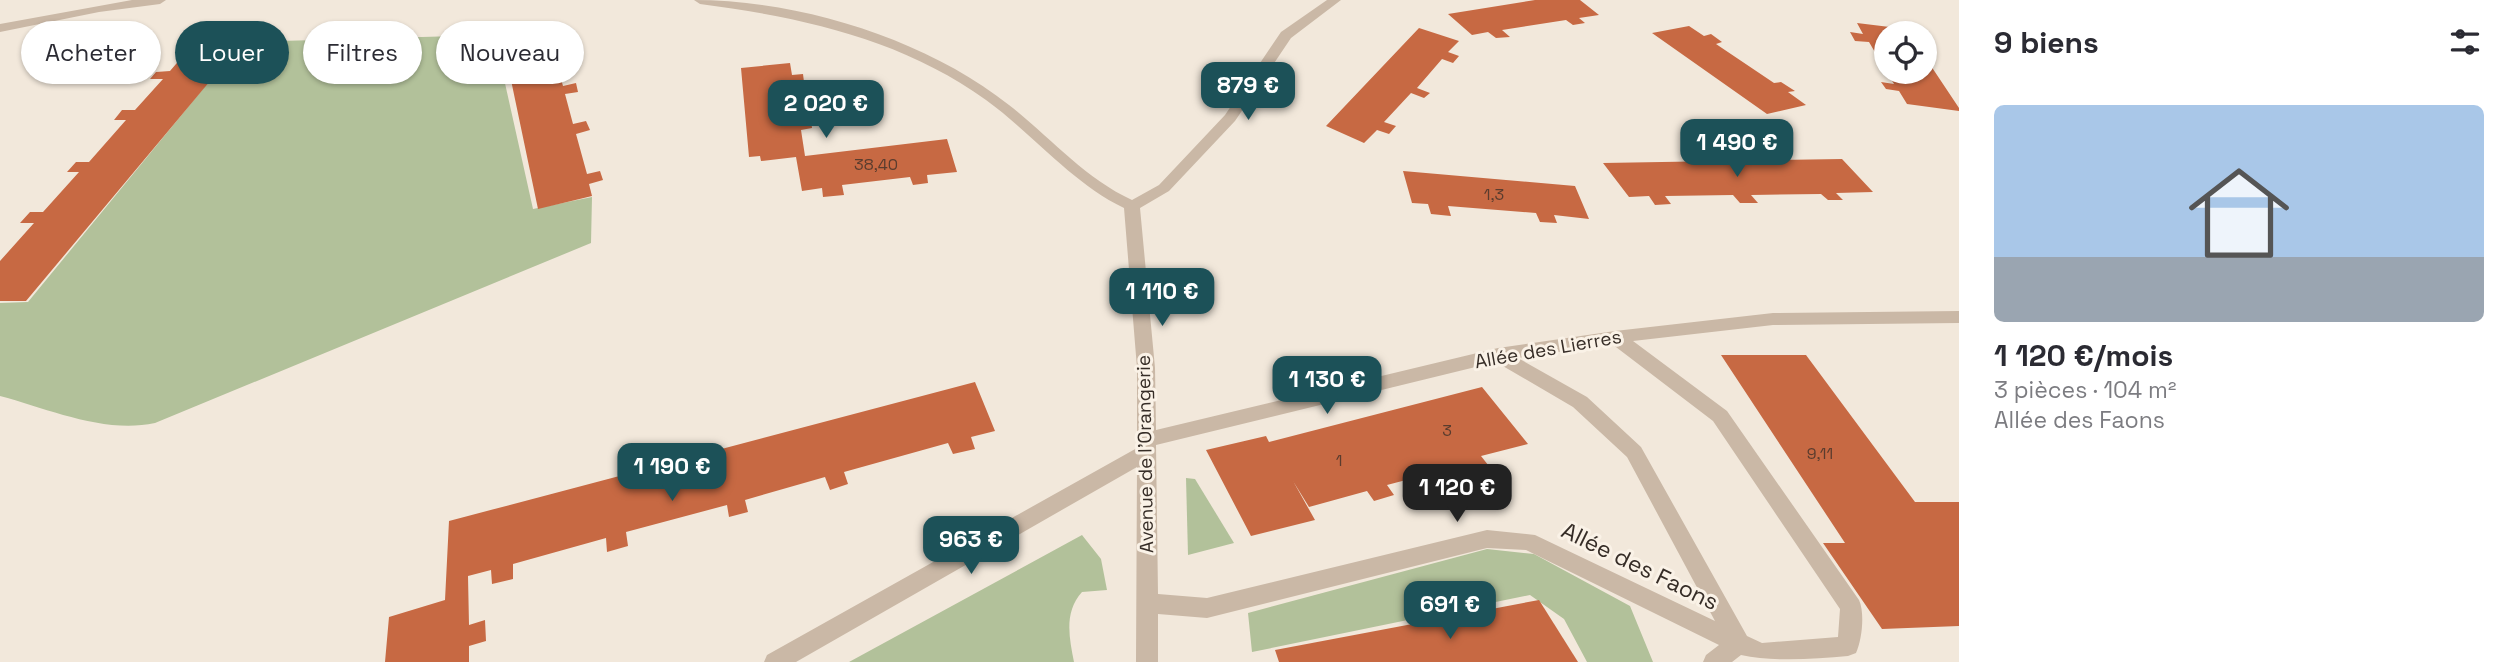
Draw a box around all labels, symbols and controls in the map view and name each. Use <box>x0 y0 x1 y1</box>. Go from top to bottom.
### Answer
chip: Acheter <box>21 21 161 84</box>
chip: Louer <box>175 21 289 84</box>
chip: Filtres <box>303 21 422 84</box>
chip: Nouveau <box>436 21 584 84</box>
map controls <box>1874 21 1937 84</box>
button: locate <box>1874 21 1937 84</box>
text: 9 biens <box>1994 23 2099 62</box>
icon: filters <box>2446 23 2484 61</box>
pin: 879 € <box>1199 62 1297 122</box>
text: 879 € <box>1217 70 1279 100</box>
pin: 2 020 € <box>761 80 891 140</box>
text: 2 020 € <box>784 88 868 118</box>
pin: 1 490 € <box>1672 120 1802 179</box>
text: 1 490 € <box>1696 127 1778 157</box>
icon: home <box>2176 150 2302 276</box>
house number: 38,40 <box>854 154 898 175</box>
house number: 1,3 <box>1484 184 1504 205</box>
pin: 1 110 € <box>1097 268 1227 328</box>
text: 1 110 € <box>1125 276 1199 306</box>
street label: Allée des Lierres <box>1473 324 1623 374</box>
text: 1 120 €/mois <box>1994 336 2173 375</box>
street label: Avenue de l'Orangerie <box>1131 355 1159 553</box>
pin: 1 130 € <box>1262 356 1392 416</box>
text: 1 130 € <box>1289 364 1365 394</box>
text: 3 pièces · 104 m² <box>1994 375 2176 405</box>
text: Allée des Faons <box>1994 405 2165 435</box>
house number: 3 <box>1442 420 1452 441</box>
house number: 9,11 <box>1807 443 1833 464</box>
pin: 1 190 € <box>607 444 737 503</box>
house number: 1 <box>1336 450 1342 471</box>
text: 1 190 € <box>633 451 711 481</box>
pin: 1 120 € <box>1392 464 1522 524</box>
text: 1 120 € <box>1419 472 1495 502</box>
street label: Allée des Faons <box>1557 515 1723 617</box>
pin: 963 € <box>922 516 1020 576</box>
text: 963 € <box>939 524 1003 554</box>
pin: 691 € <box>1401 582 1499 641</box>
text: 691 € <box>1420 589 1480 619</box>

